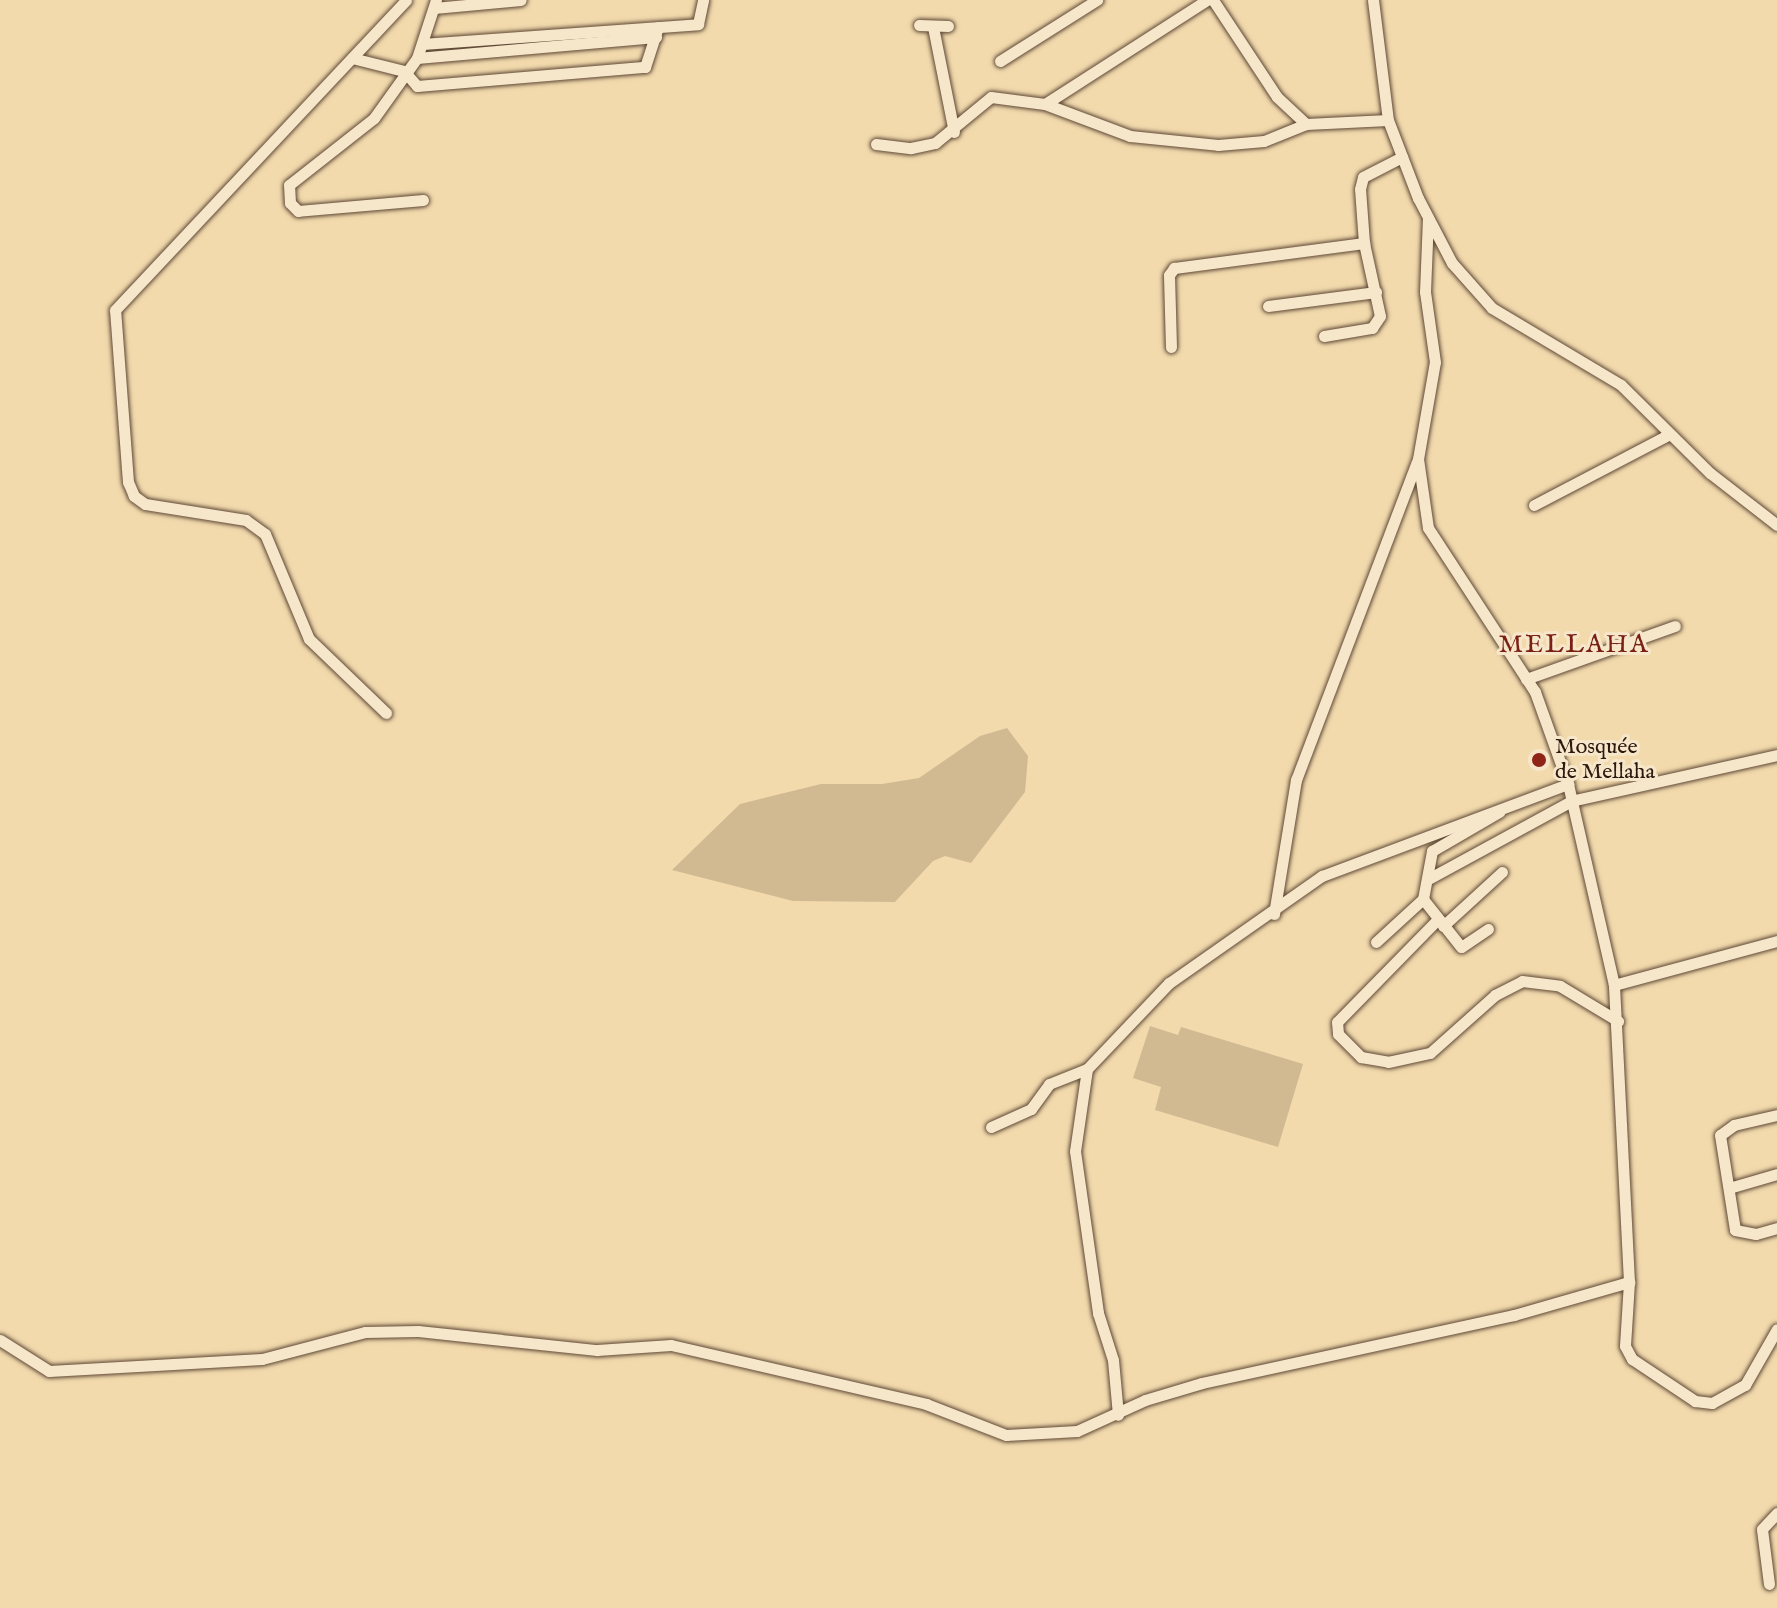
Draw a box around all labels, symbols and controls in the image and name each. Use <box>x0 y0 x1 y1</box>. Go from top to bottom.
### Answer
district label: MELLAHA <box>1499 629 1649 661</box>
place label: Mosquée de Mellaha <box>1555 734 1655 786</box>
marker: Mosquée de Mellaha <box>1530 751 1548 769</box>

